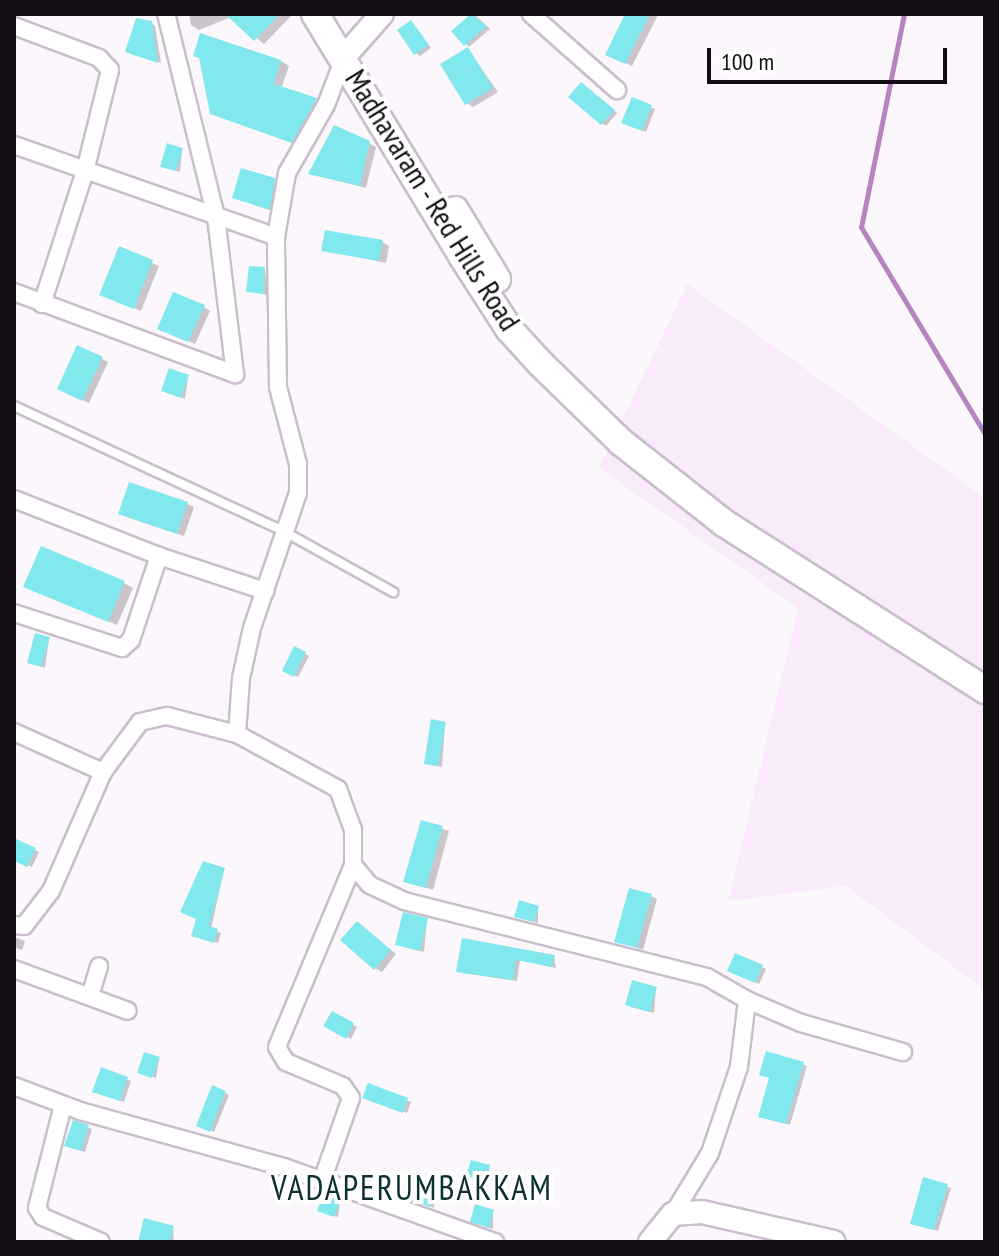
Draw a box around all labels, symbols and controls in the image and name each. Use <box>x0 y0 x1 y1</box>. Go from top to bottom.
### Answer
scale bar <box>711 32 951 82</box>
text: 100 m <box>721 46 774 77</box>
street label: Madhavaram - Red Hills Road <box>337 62 529 338</box>
district label: VADAPERUMBAKKAM <box>271 1168 553 1208</box>

